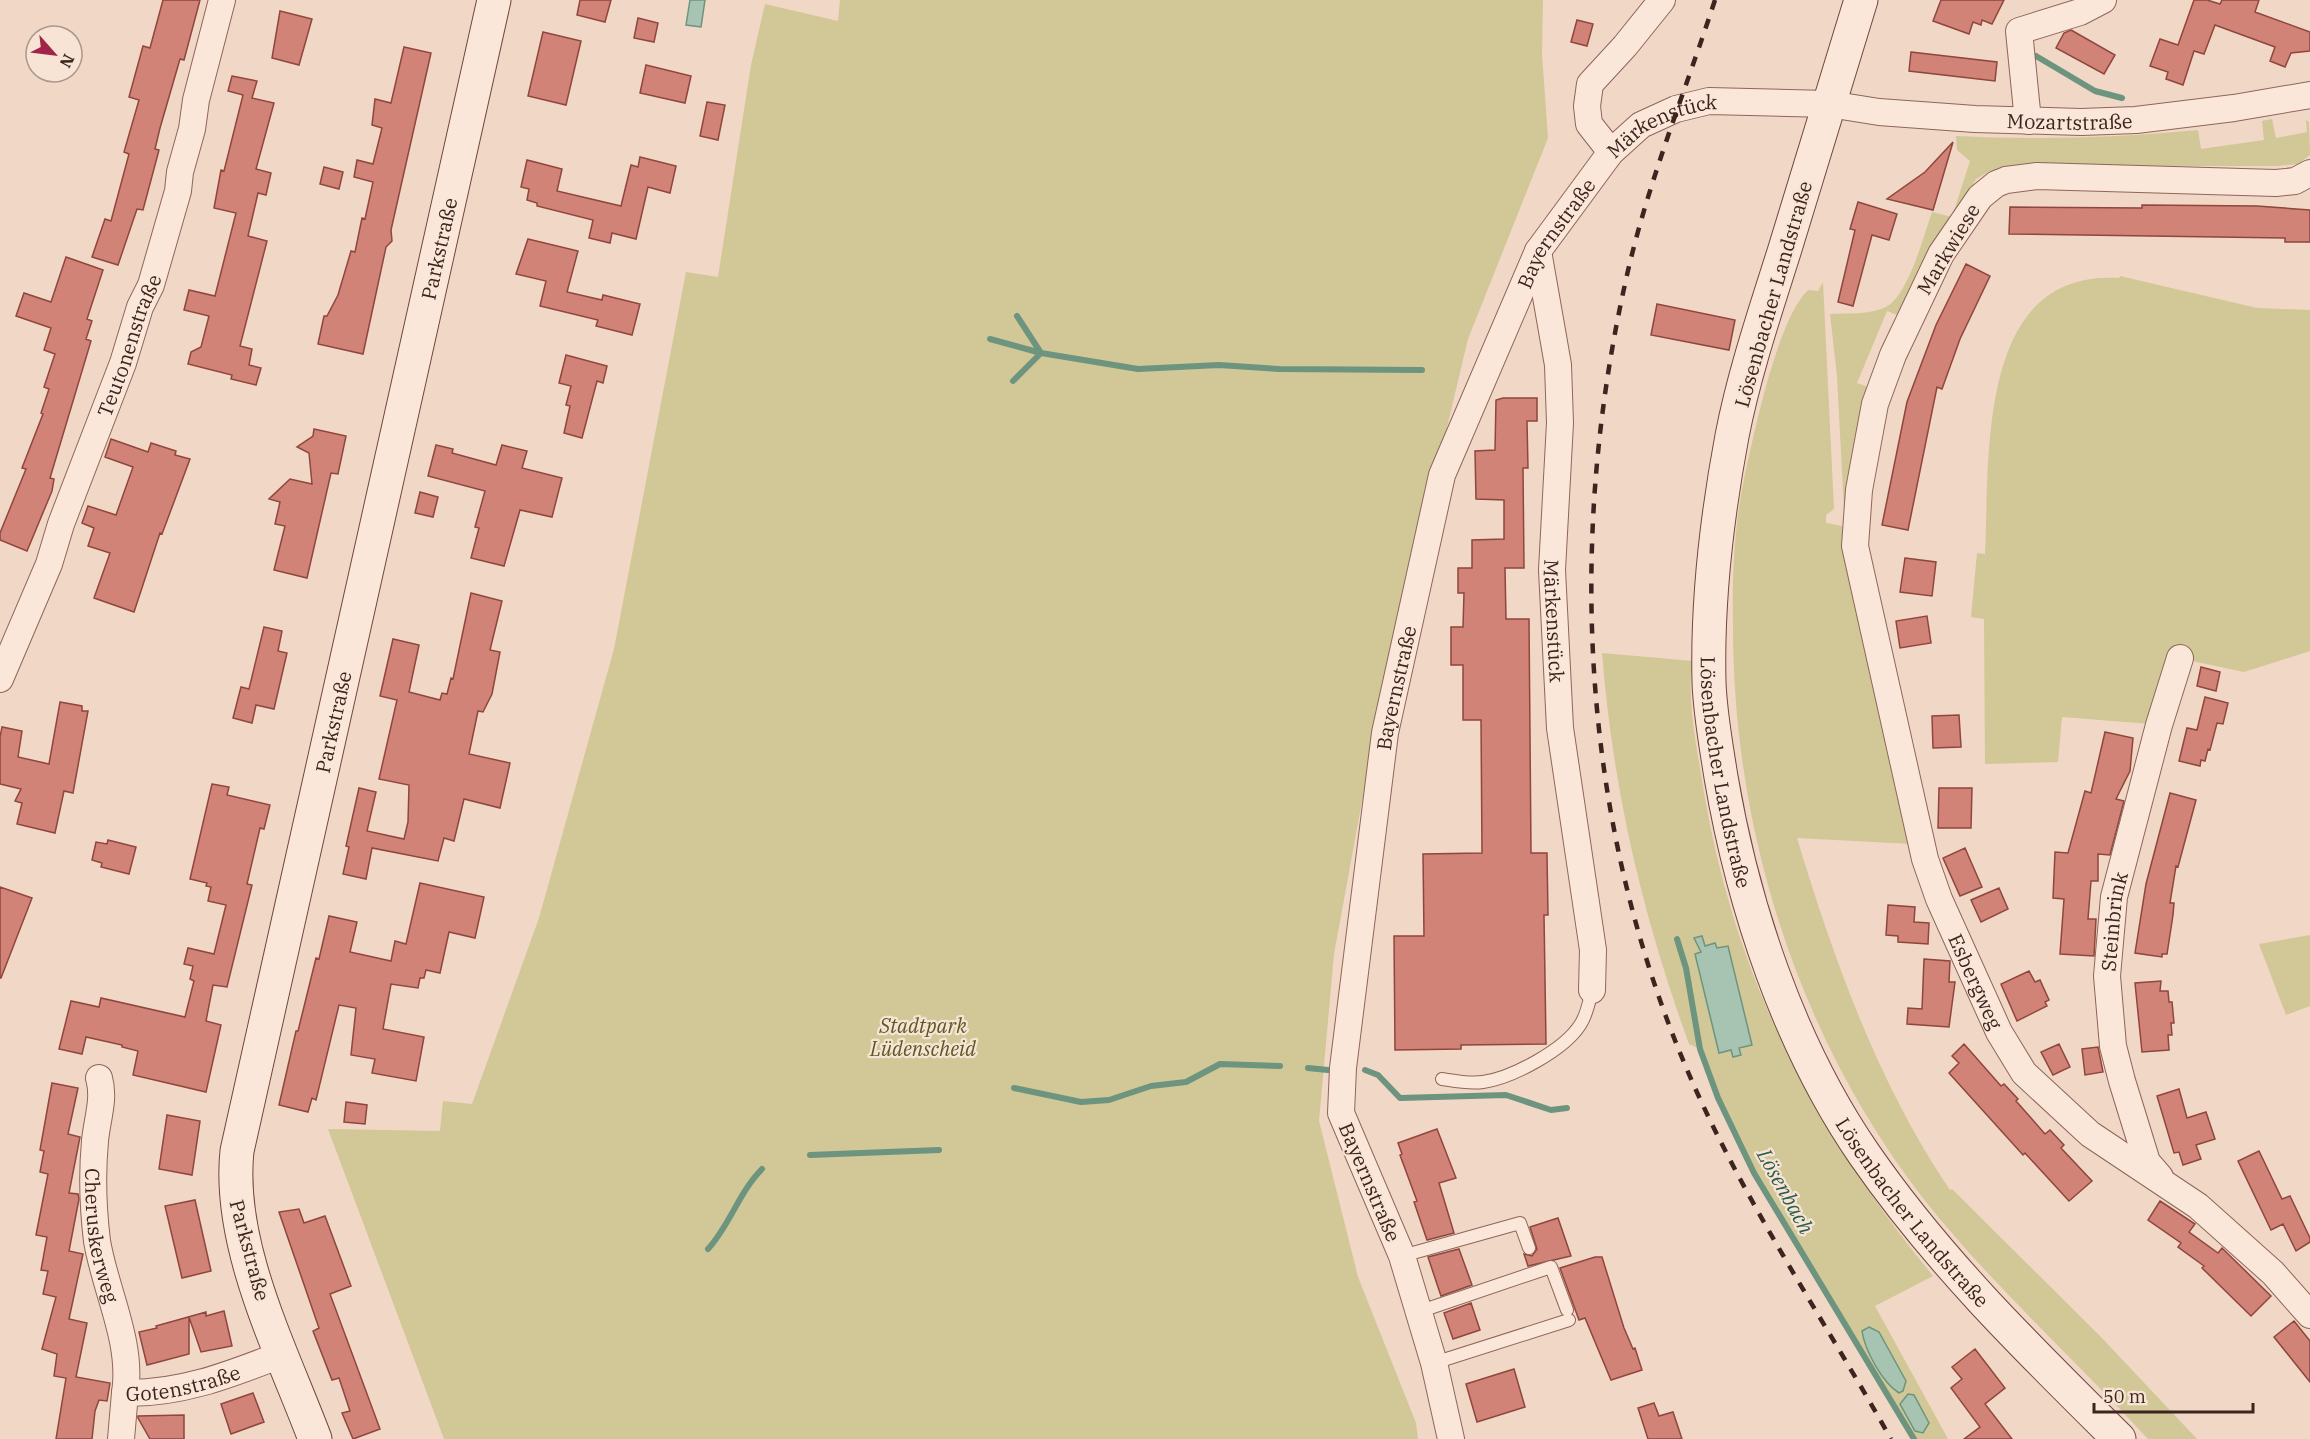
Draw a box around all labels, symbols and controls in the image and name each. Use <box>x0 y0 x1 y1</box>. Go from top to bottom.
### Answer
north arrow <box>24 24 84 84</box>
text: N <box>55 51 79 71</box>
street label: Märkenstück <box>1600 87 1718 164</box>
street label: Mozartstraße <box>2006 106 2133 136</box>
street label: Bayernstraße <box>1510 172 1601 292</box>
street label: Lösenbacher Landstraße <box>1728 178 1818 410</box>
street label: Parkstraße <box>414 195 463 302</box>
street label: Markwiese <box>1910 198 1986 300</box>
street label: Teutonenstraße <box>90 271 167 420</box>
street label: Märkenstück <box>1538 559 1571 683</box>
street label: Bayernstraße <box>1369 623 1422 752</box>
street label: Lösenbacher Landstraße <box>1695 656 1758 891</box>
street label: Parkstraße <box>308 668 357 775</box>
street label: Steinbrink <box>2094 868 2134 972</box>
street label: Esbergweg <box>1943 929 2010 1034</box>
park label: Stadtpark Lüdenscheid <box>869 1012 977 1062</box>
street label: Lösenbacher Landstraße <box>1830 1112 1996 1313</box>
street label: Bayernstraße <box>1333 1118 1407 1246</box>
water label: Lösenbach <box>1751 1142 1821 1239</box>
street label: Cheruskerweg <box>80 1168 126 1306</box>
street label: Parkstraße <box>224 1196 276 1304</box>
street label: Gotenstraße <box>126 1358 244 1407</box>
scale bar <box>2094 1376 2253 1414</box>
text: 50 m <box>2103 1385 2146 1408</box>

